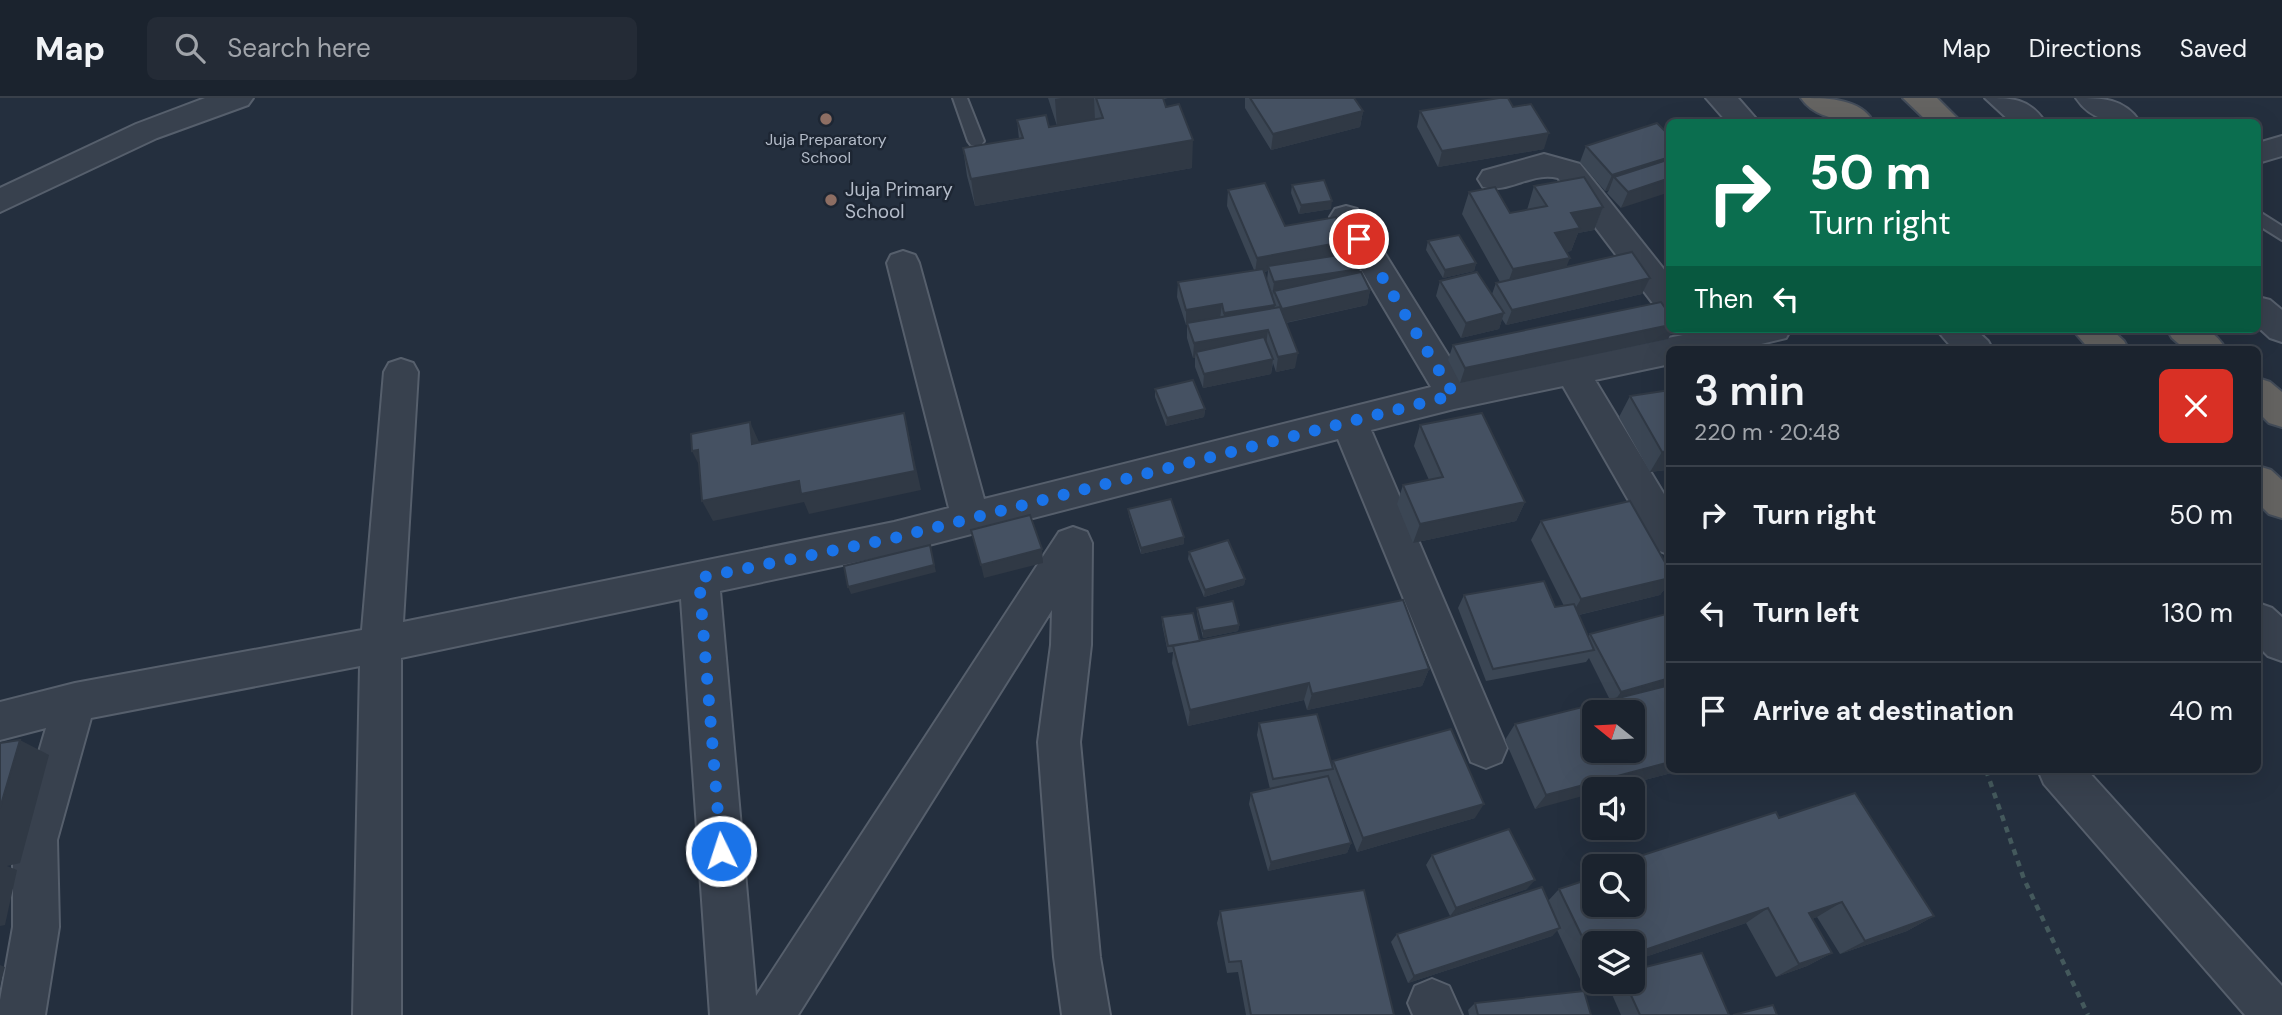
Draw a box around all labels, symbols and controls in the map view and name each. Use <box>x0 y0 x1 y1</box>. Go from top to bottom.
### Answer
search box <box>147 17 637 80</box>
text: Map <box>35 27 105 70</box>
icon: search <box>171 29 209 67</box>
text: Search here <box>227 31 371 65</box>
text: Map <box>1943 33 1991 64</box>
text: Directions <box>2029 33 2142 64</box>
text: Saved <box>2180 33 2247 64</box>
marker: Juja Preparatory School <box>818 111 834 127</box>
place label: Juja Preparatory School <box>765 129 887 168</box>
text: 50 m <box>1809 140 1932 204</box>
icon: right <box>1694 147 1785 238</box>
place label: Juja Primary School <box>845 177 953 224</box>
marker: Juja Primary School <box>823 192 839 208</box>
text: Turn right <box>1809 202 1951 244</box>
pin <box>1329 209 1389 269</box>
icon: arrive <box>1340 220 1378 258</box>
icon: left <box>1767 280 1805 318</box>
text: Then <box>1694 282 1753 316</box>
text: 3 min <box>1694 363 1805 418</box>
button: close <box>2159 369 2233 443</box>
text: 220 m · 20:48 <box>1694 417 1841 447</box>
icon: right <box>1694 496 1732 534</box>
text: Turn right <box>1753 498 1877 532</box>
text: 50 m <box>2169 498 2233 532</box>
icon: left <box>1694 594 1732 632</box>
text: Turn left <box>1753 596 1860 630</box>
text: 130 m <box>2162 596 2233 630</box>
icon: arrive <box>1694 692 1732 730</box>
text: Arrive at destination <box>1753 694 2014 728</box>
text: 40 m <box>2169 694 2233 728</box>
north arrow <box>1582 700 1645 763</box>
map controls <box>1582 700 1645 994</box>
button: sound <box>1582 777 1645 840</box>
position arrow <box>684 814 758 888</box>
button: search <box>1582 854 1645 917</box>
button: layers <box>1582 931 1645 994</box>

